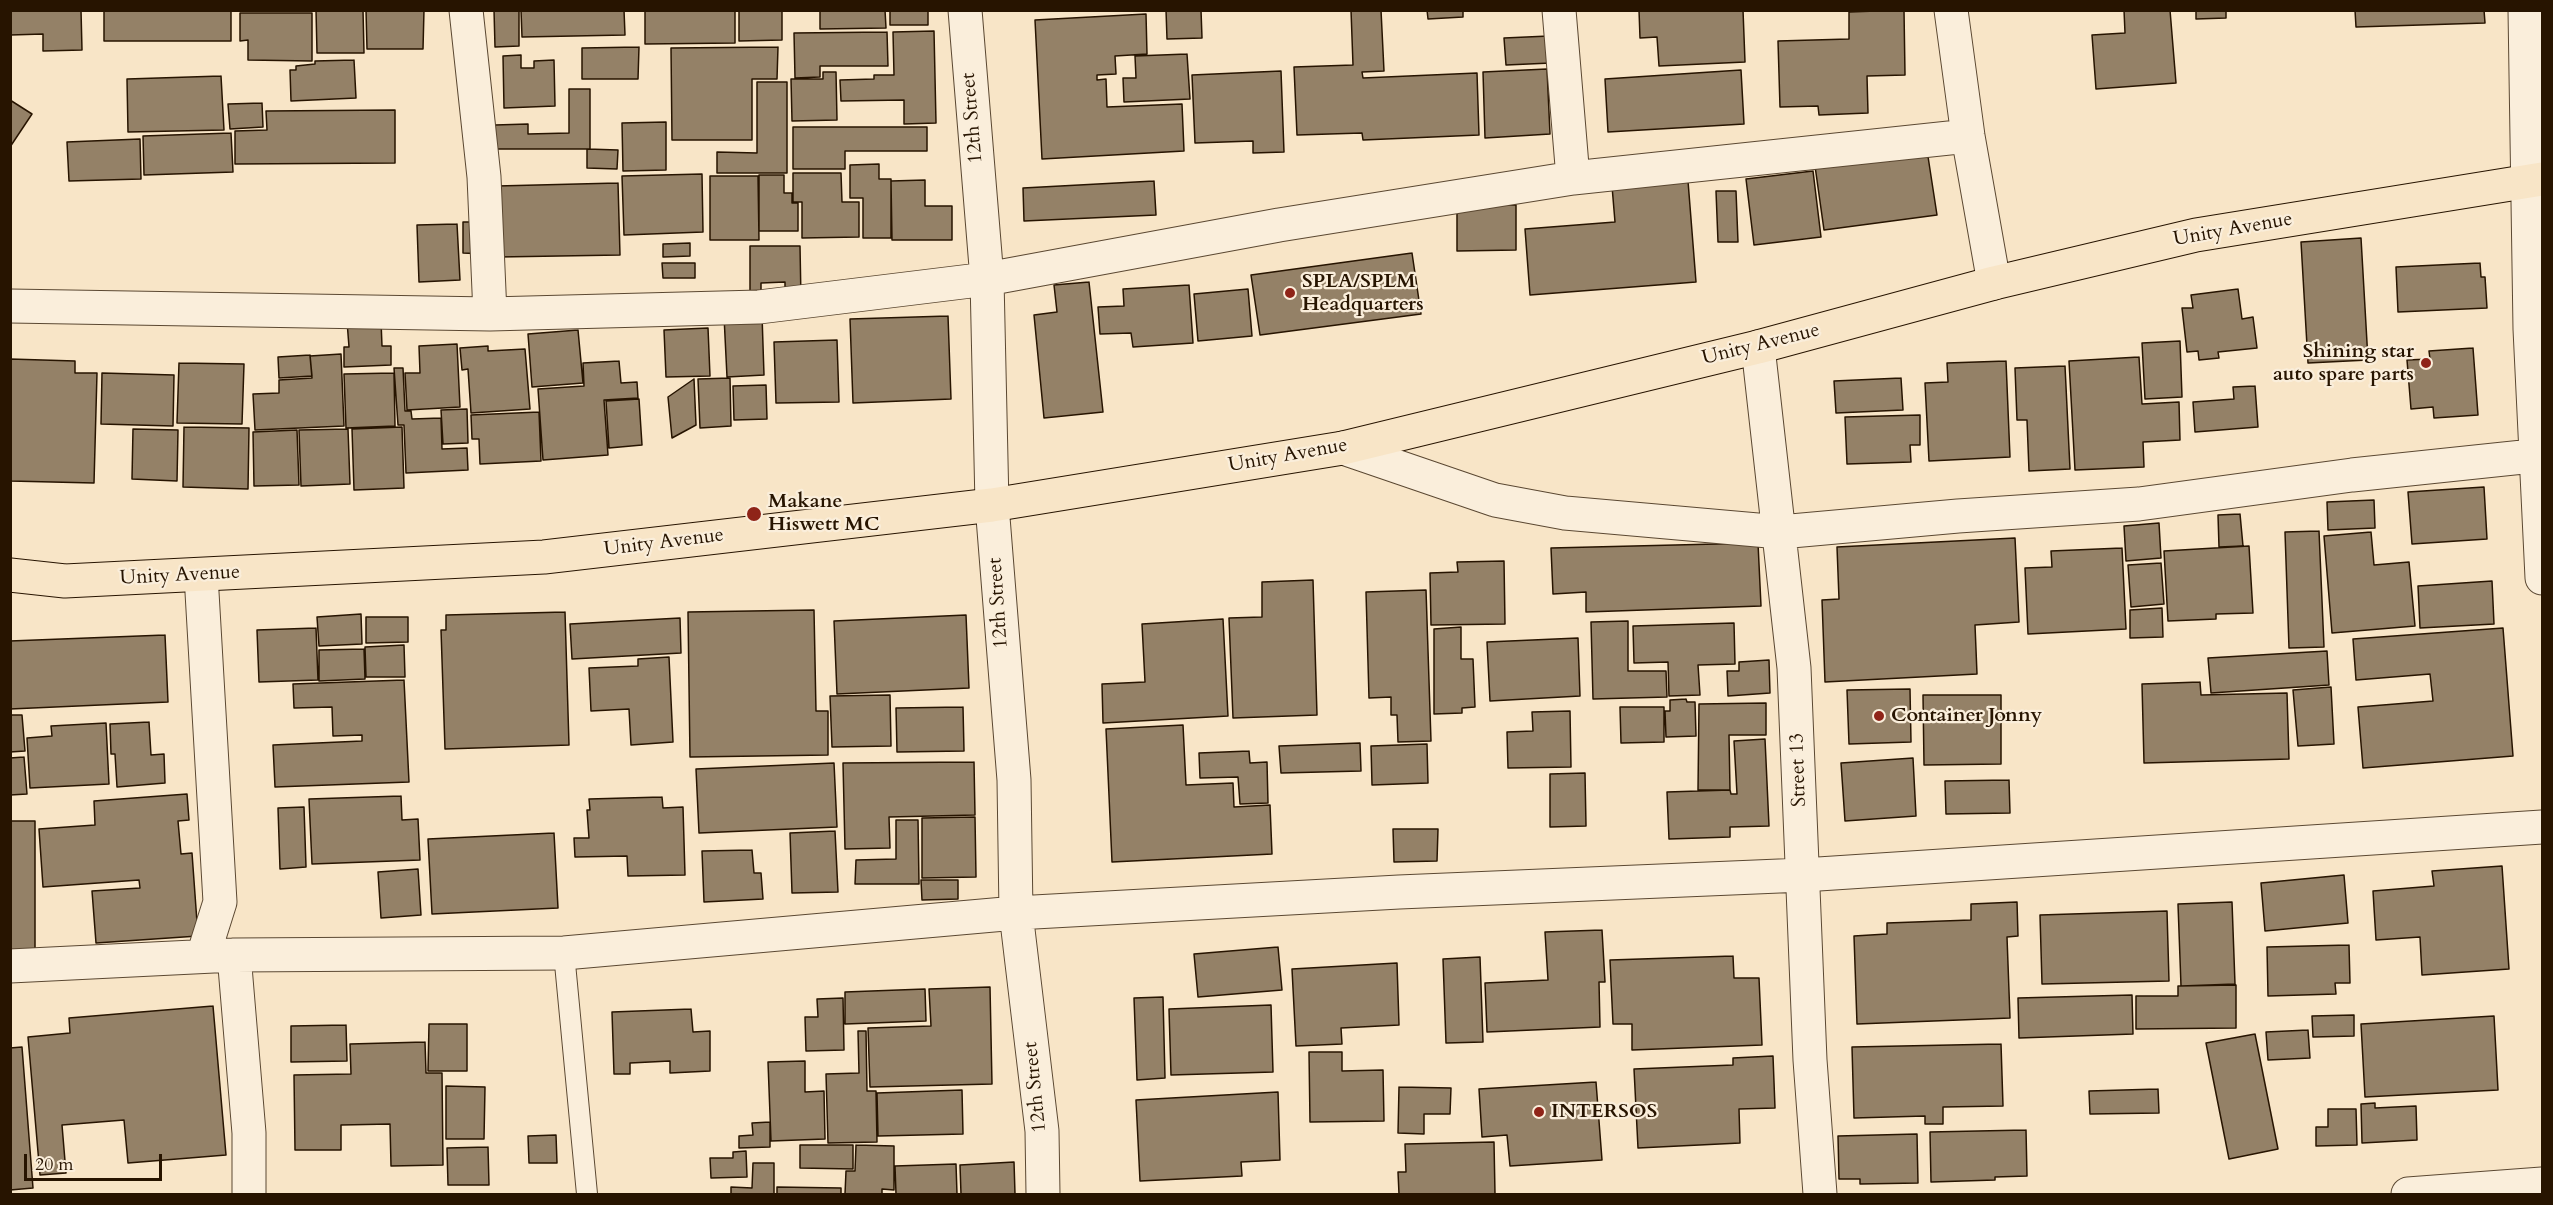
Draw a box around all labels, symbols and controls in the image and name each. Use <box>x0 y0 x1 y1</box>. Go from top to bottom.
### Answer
street label: 12th Street <box>957 71 989 165</box>
street label: Unity Avenue <box>2172 208 2294 252</box>
place label: SPLA/SPLM Headquarters <box>1302 270 1424 317</box>
marker: SPLA/SPLM Headquarters <box>1283 286 1297 300</box>
street label: Unity Avenue <box>1700 319 1822 371</box>
place label: Shining star auto spare parts <box>2273 340 2414 387</box>
marker: Shining star auto spare parts <box>2419 356 2433 370</box>
street label: Unity Avenue <box>1227 434 1349 478</box>
place label: Makane Hiswett MC <box>768 490 879 537</box>
marker: Makane Hiswett MC <box>745 505 763 523</box>
street label: Unity Avenue <box>603 524 725 562</box>
street label: 12th Street <box>984 557 1014 649</box>
street label: Unity Avenue <box>119 561 241 591</box>
place label: Container Jonny <box>1891 704 2042 728</box>
marker: Container Jonny <box>1872 709 1886 723</box>
street label: Street 13 <box>1786 733 1812 807</box>
street label: 12th Street <box>1019 1040 1053 1134</box>
place label: INTERSOS <box>1551 1100 1657 1124</box>
marker: INTERSOS <box>1532 1105 1546 1119</box>
scale bar <box>27 1142 165 1180</box>
text: 20 m <box>35 1152 74 1177</box>

